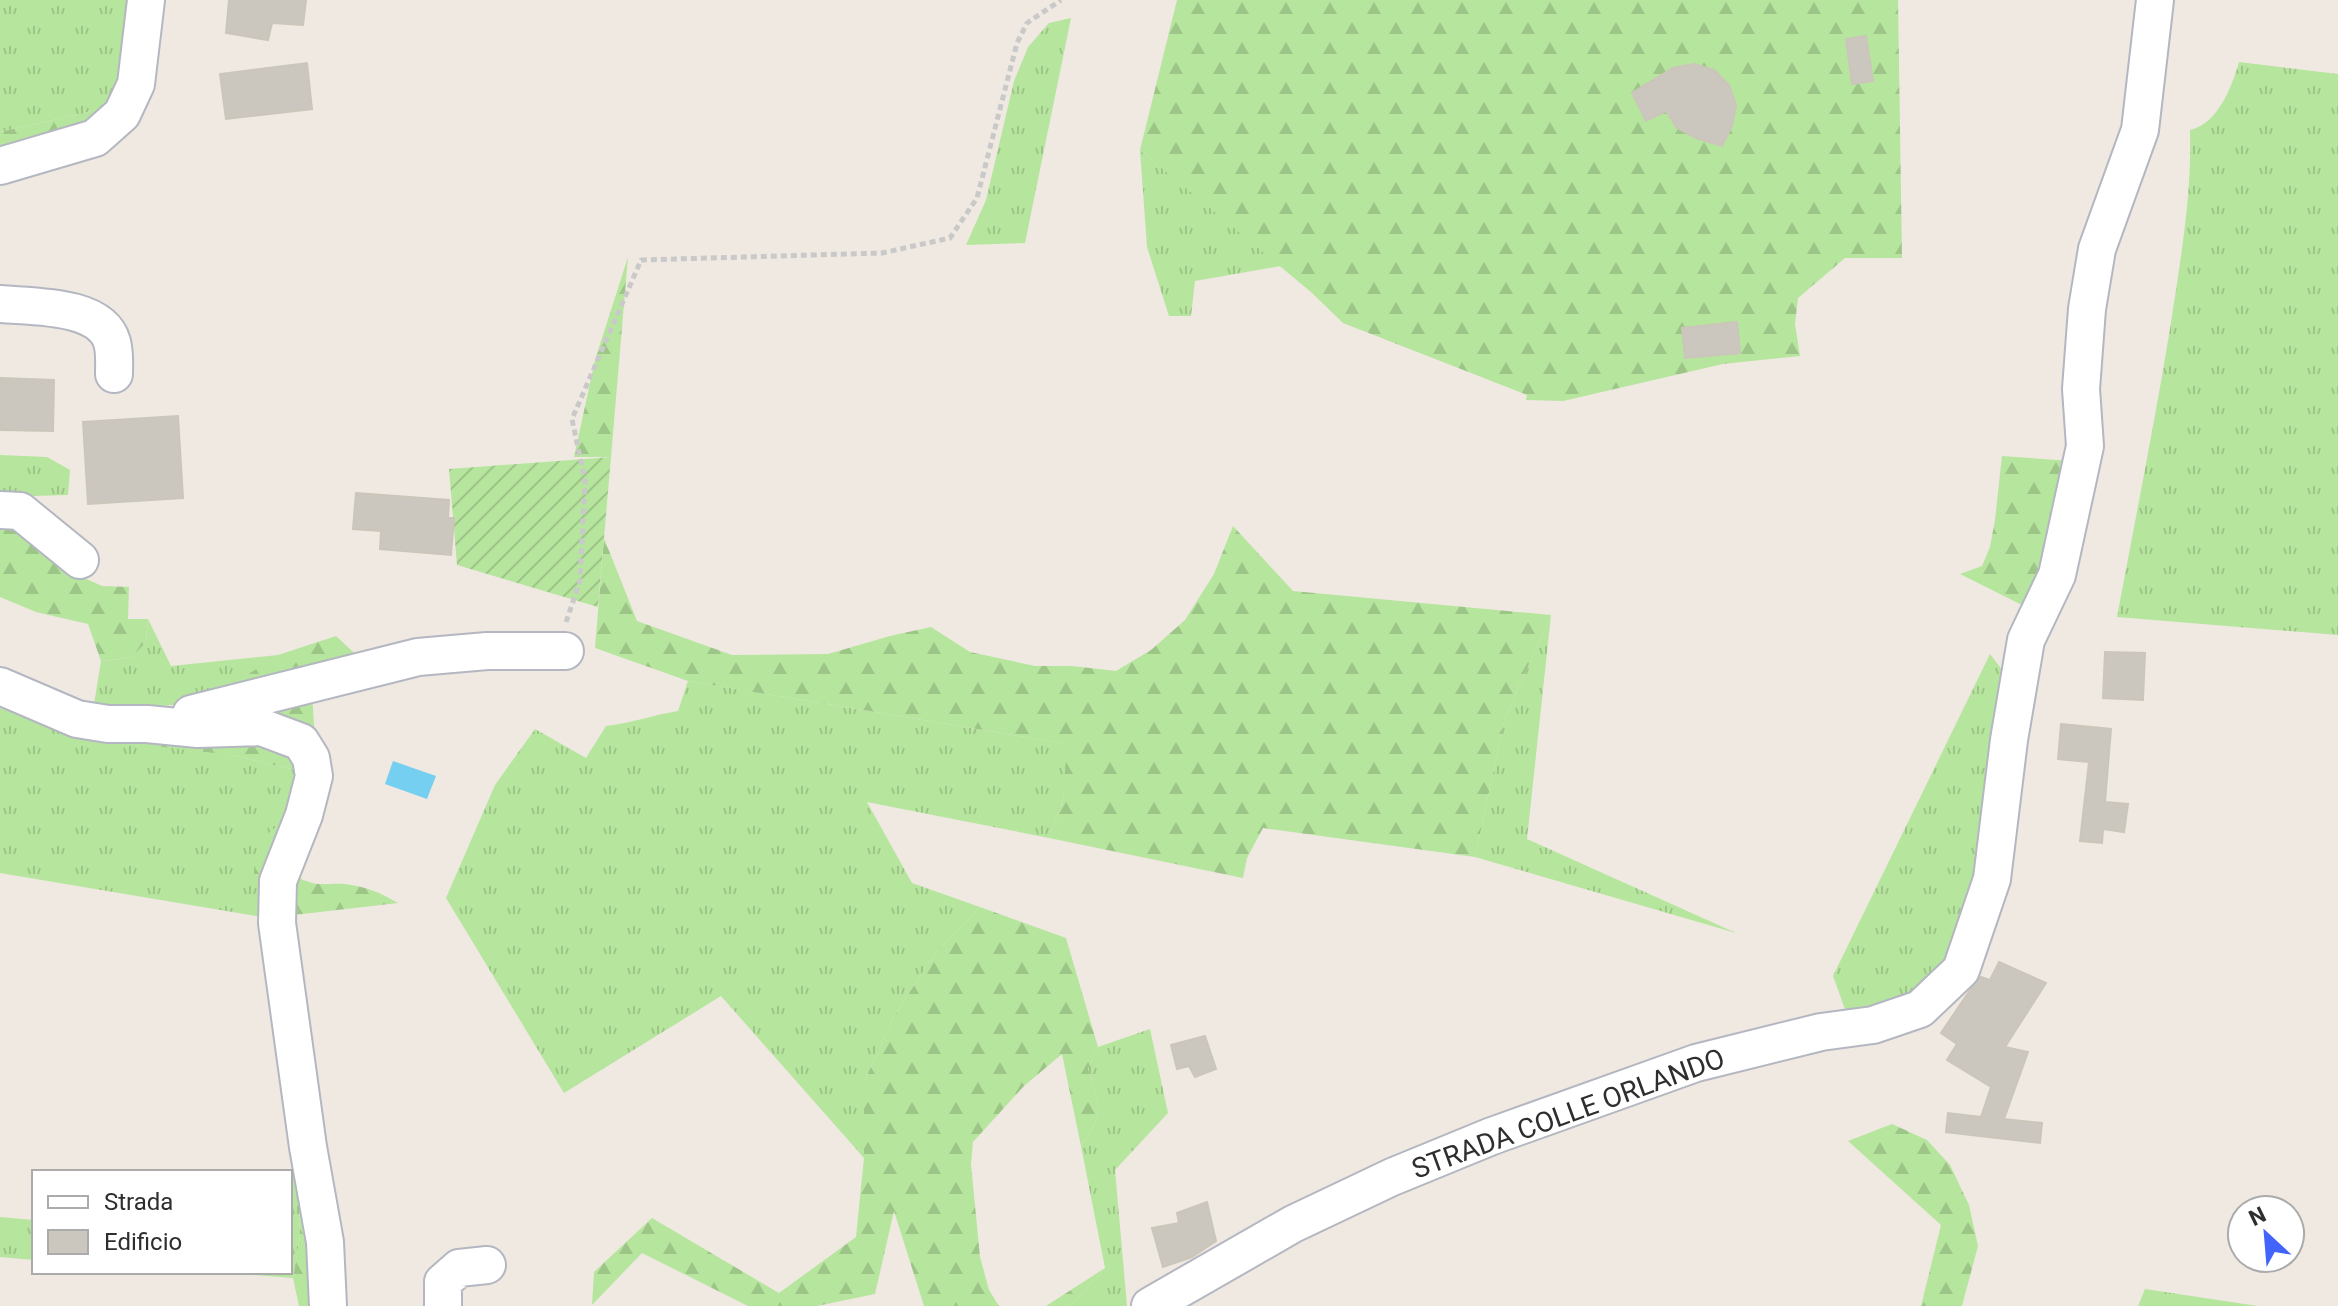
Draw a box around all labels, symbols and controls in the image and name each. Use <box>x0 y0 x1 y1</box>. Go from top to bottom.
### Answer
street label: STRADA COLLE ORLANDO <box>1407 1041 1729 1185</box>
legend <box>32 1170 292 1274</box>
text: Strada <box>104 1188 173 1216</box>
north arrow <box>2226 1194 2306 1274</box>
text: N <box>2245 1202 2270 1231</box>
text: Edificio <box>104 1228 182 1256</box>

